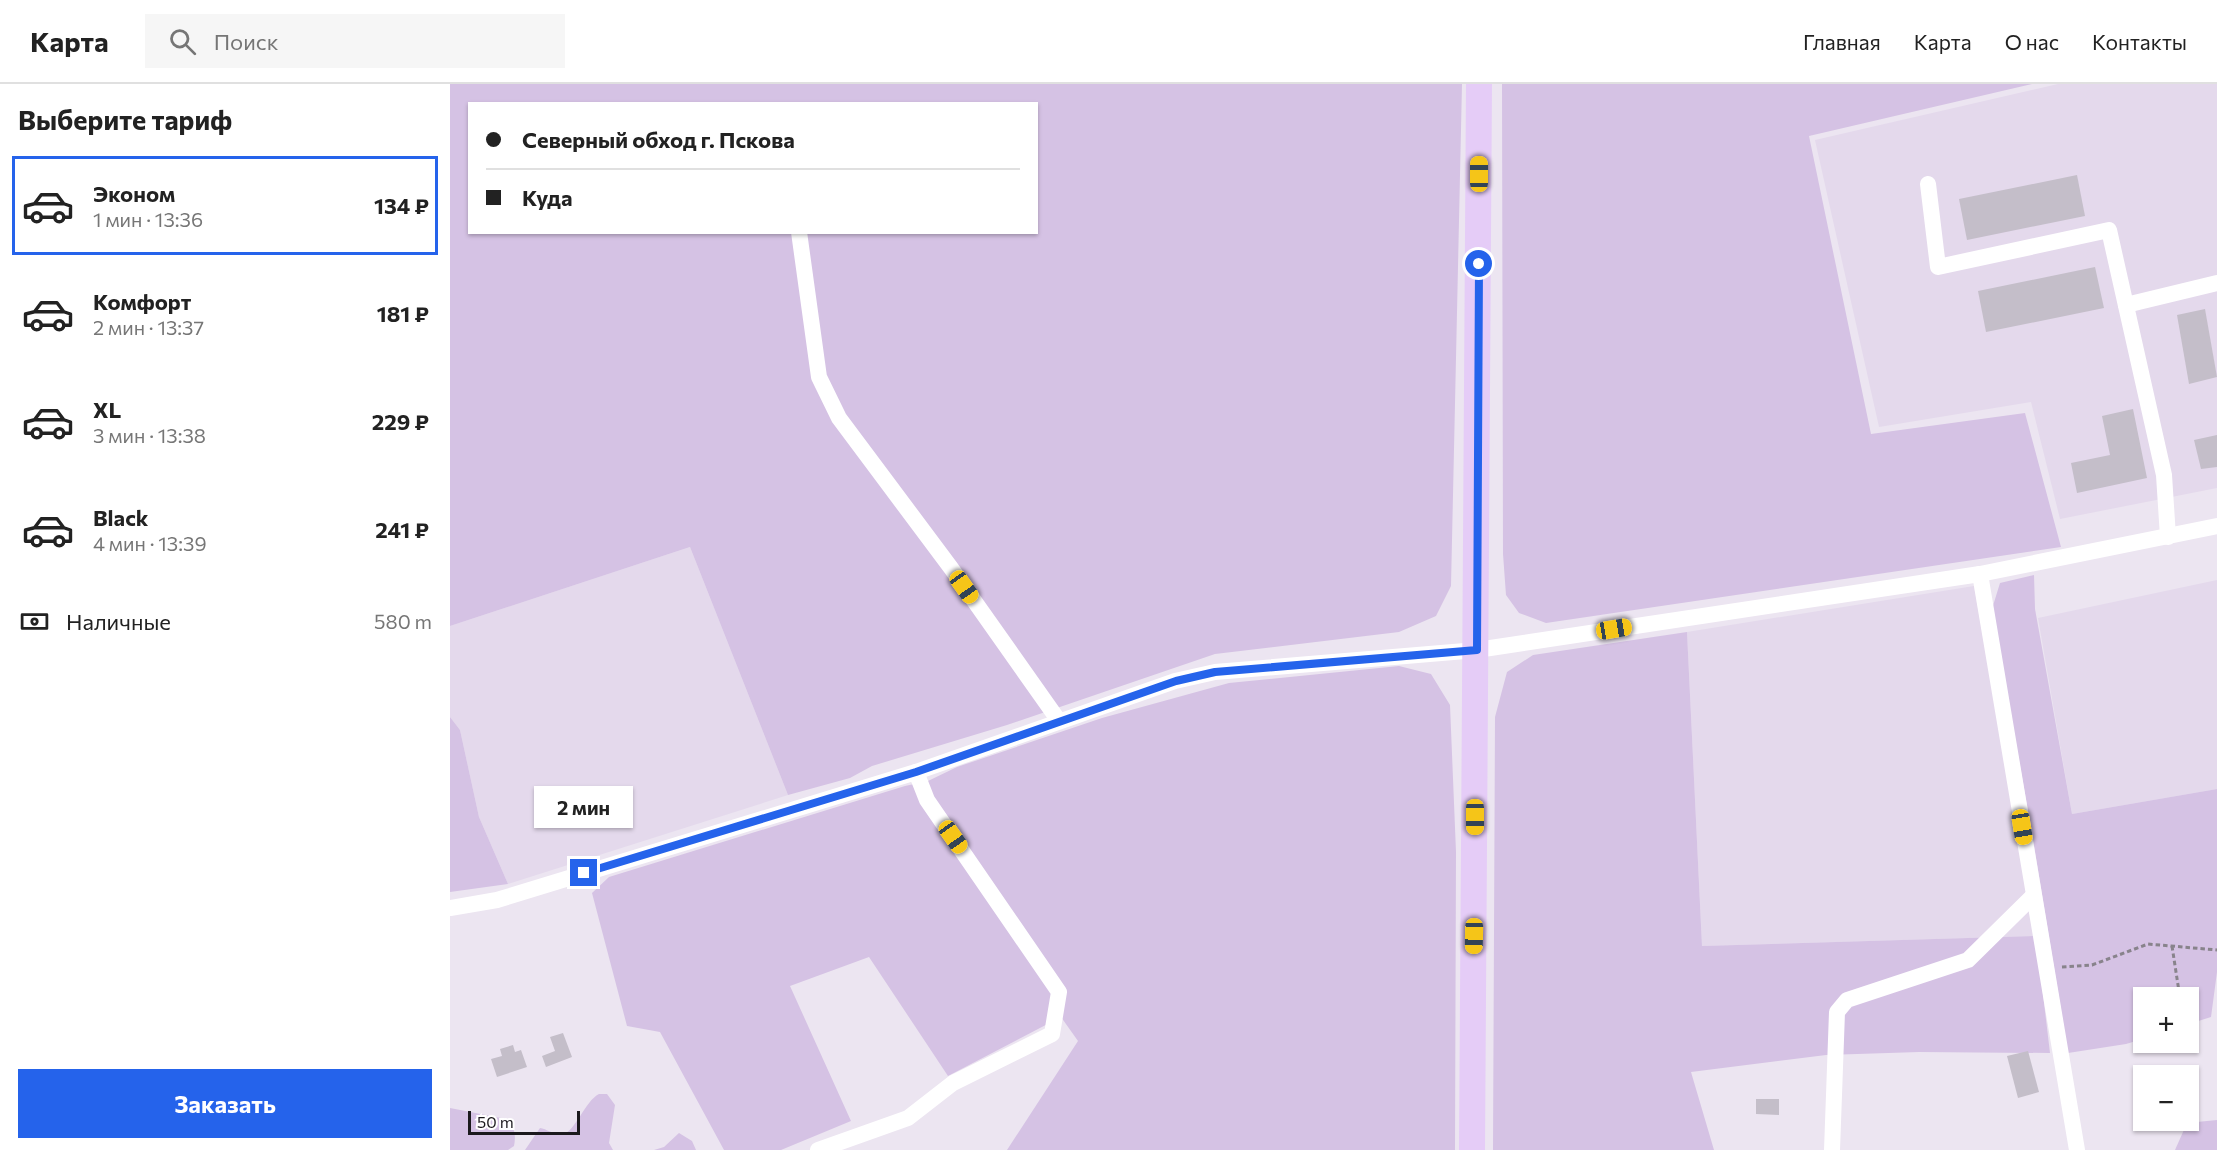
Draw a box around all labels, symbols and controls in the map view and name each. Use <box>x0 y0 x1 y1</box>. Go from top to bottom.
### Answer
search box <box>145 14 565 68</box>
text: Карта <box>30 24 109 58</box>
icon: search <box>166 25 199 58</box>
text: Поиск <box>214 28 278 55</box>
text: Главная <box>1803 29 1881 54</box>
text: Карта <box>1914 29 1972 54</box>
text: О нас <box>2005 29 2059 54</box>
text: Контакты <box>2092 29 2187 54</box>
text: Выберите тариф <box>18 103 232 136</box>
text: Северный обход г. Пскова <box>522 126 795 153</box>
car <box>1470 156 1488 192</box>
icon: car <box>21 179 75 233</box>
text: Эконом <box>93 180 175 207</box>
text: Куда <box>522 184 572 211</box>
text: 134 ₽ <box>374 192 429 219</box>
text: 1 мин · 13:36 <box>93 207 203 231</box>
route start <box>1465 250 1492 277</box>
icon: car <box>21 287 75 341</box>
text: Комфорт <box>93 288 191 315</box>
text: 181 ₽ <box>377 300 429 327</box>
text: 2 мин · 13:37 <box>93 315 204 339</box>
icon: car <box>21 395 75 449</box>
text: XL <box>93 396 121 423</box>
text: 229 ₽ <box>372 408 429 435</box>
text: 3 мин · 13:38 <box>93 423 206 447</box>
icon: car <box>21 503 75 557</box>
text: Black <box>93 504 148 531</box>
text: 241 ₽ <box>375 516 429 543</box>
text: 4 мин · 13:39 <box>93 531 207 555</box>
car <box>946 567 982 607</box>
icon: cash <box>18 605 51 638</box>
text: Наличные <box>66 608 171 635</box>
text: 580 m <box>374 609 432 633</box>
car <box>1595 617 1633 641</box>
callout: 2 мин <box>534 786 634 828</box>
text: 2 мин <box>557 795 610 819</box>
car <box>1466 799 1484 835</box>
car <box>2010 808 2034 846</box>
car <box>935 817 971 857</box>
route end <box>570 859 597 886</box>
car <box>1465 918 1483 954</box>
map controls <box>2133 987 2199 1131</box>
button: + <box>2133 987 2199 1053</box>
button: − <box>2133 1065 2199 1131</box>
button: Заказать <box>18 1069 432 1138</box>
scale bar <box>468 1108 580 1136</box>
text: 50 m <box>477 1112 514 1131</box>

